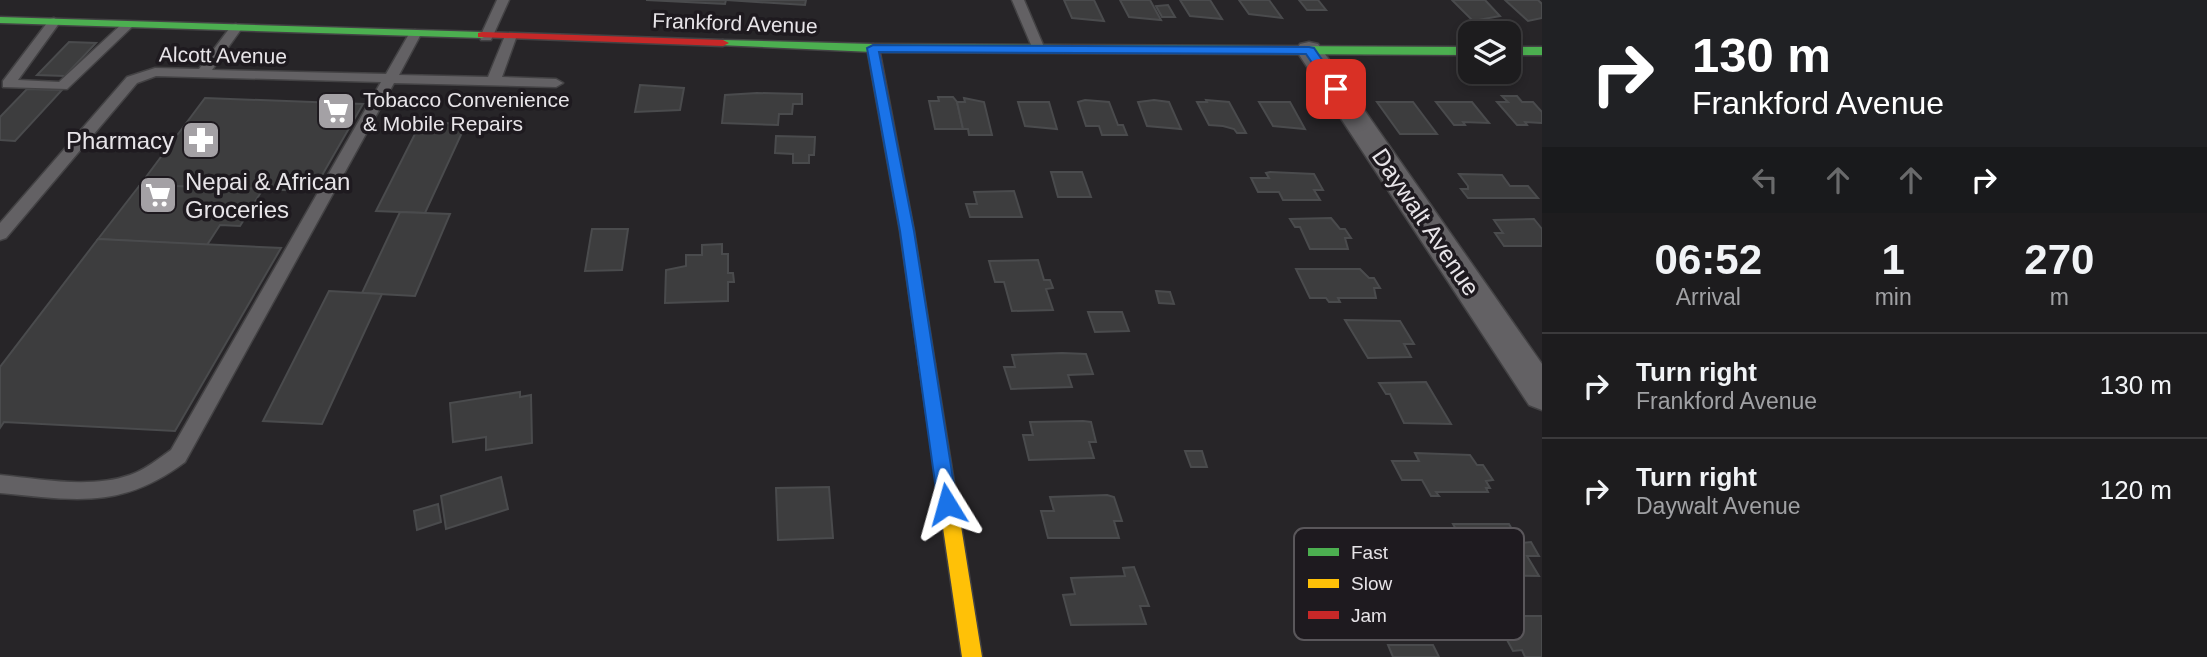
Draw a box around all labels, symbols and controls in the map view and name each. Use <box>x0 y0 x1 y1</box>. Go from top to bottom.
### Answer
street label: Frankford Avenue <box>652 9 818 37</box>
map controls <box>1458 21 1521 84</box>
button: layers <box>1458 21 1521 84</box>
icon: right <box>1577 28 1668 119</box>
text: 130 m <box>1692 28 1831 82</box>
street label: Alcott Avenue <box>159 42 287 68</box>
pin <box>1306 59 1366 119</box>
icon: arrive <box>1317 70 1355 108</box>
text: Frankford Avenue <box>1692 85 1944 121</box>
place label: Tobacco Convenience & Mobile Repairs <box>363 88 570 135</box>
supermarket icon: Tobacco Convenience & Mobile Repairs <box>315 90 357 132</box>
pharmacy icon: Pharmacy <box>180 119 222 161</box>
place label: Pharmacy <box>66 127 174 154</box>
street label: Daywalt Avenue <box>1367 143 1485 301</box>
icon: left <box>1746 161 1784 199</box>
icon: ahead <box>1819 161 1857 199</box>
icon: ahead <box>1892 161 1930 199</box>
icon: right <box>1965 161 2003 199</box>
place label: Nepai & African Groceries <box>185 168 350 223</box>
supermarket icon: Nepai & African Groceries <box>137 174 179 216</box>
text: 06:52 <box>1655 236 1762 283</box>
text: 1 <box>1881 236 1905 283</box>
text: 270 <box>2024 236 2094 283</box>
text: Arrival <box>1676 284 1741 310</box>
text: min <box>1875 284 1912 310</box>
text: m <box>2050 284 2069 310</box>
text: Turn right <box>1636 357 1757 387</box>
icon: right <box>1577 367 1615 405</box>
text: 130 m <box>2100 370 2172 400</box>
text: Frankford Avenue <box>1636 388 1817 414</box>
text: Turn right <box>1636 462 1757 492</box>
position arrow <box>910 467 984 541</box>
icon: right <box>1577 472 1615 510</box>
text: 120 m <box>2100 475 2172 505</box>
text: Daywalt Avenue <box>1636 493 1801 519</box>
legend <box>1294 528 1524 640</box>
text: Fast <box>1351 542 1389 563</box>
text: Slow <box>1351 573 1392 594</box>
text: Jam <box>1351 605 1387 626</box>

